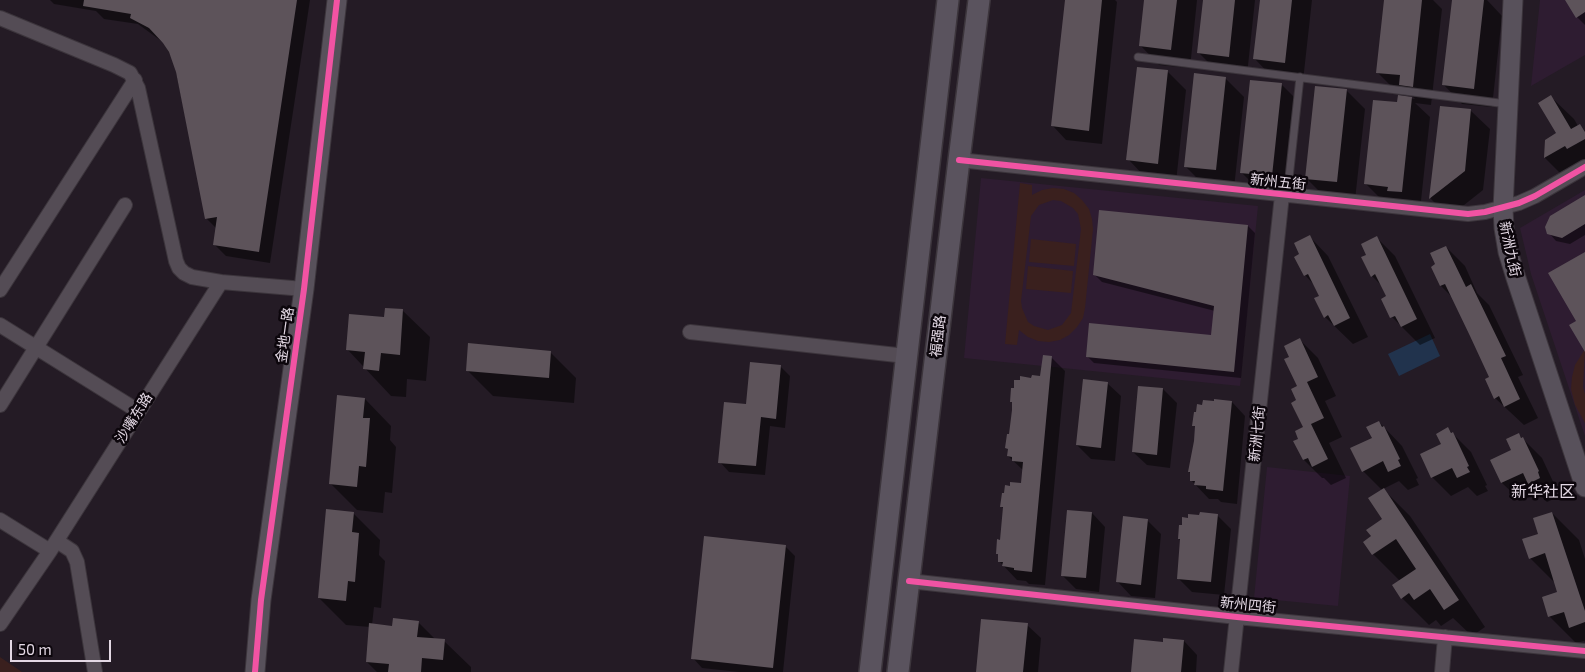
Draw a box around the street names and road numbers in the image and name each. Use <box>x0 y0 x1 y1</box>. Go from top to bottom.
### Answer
street label: 新州五街 <box>1249 171 1307 193</box>
street label: 新洲九街 <box>1496 220 1524 278</box>
street label: 金地一路 <box>273 306 297 364</box>
street label: 福强路 <box>927 314 949 358</box>
street label: 沙嘴东路 <box>112 390 156 446</box>
street label: 新洲七街 <box>1246 405 1268 463</box>
street label: 新州四街 <box>1219 594 1277 616</box>

